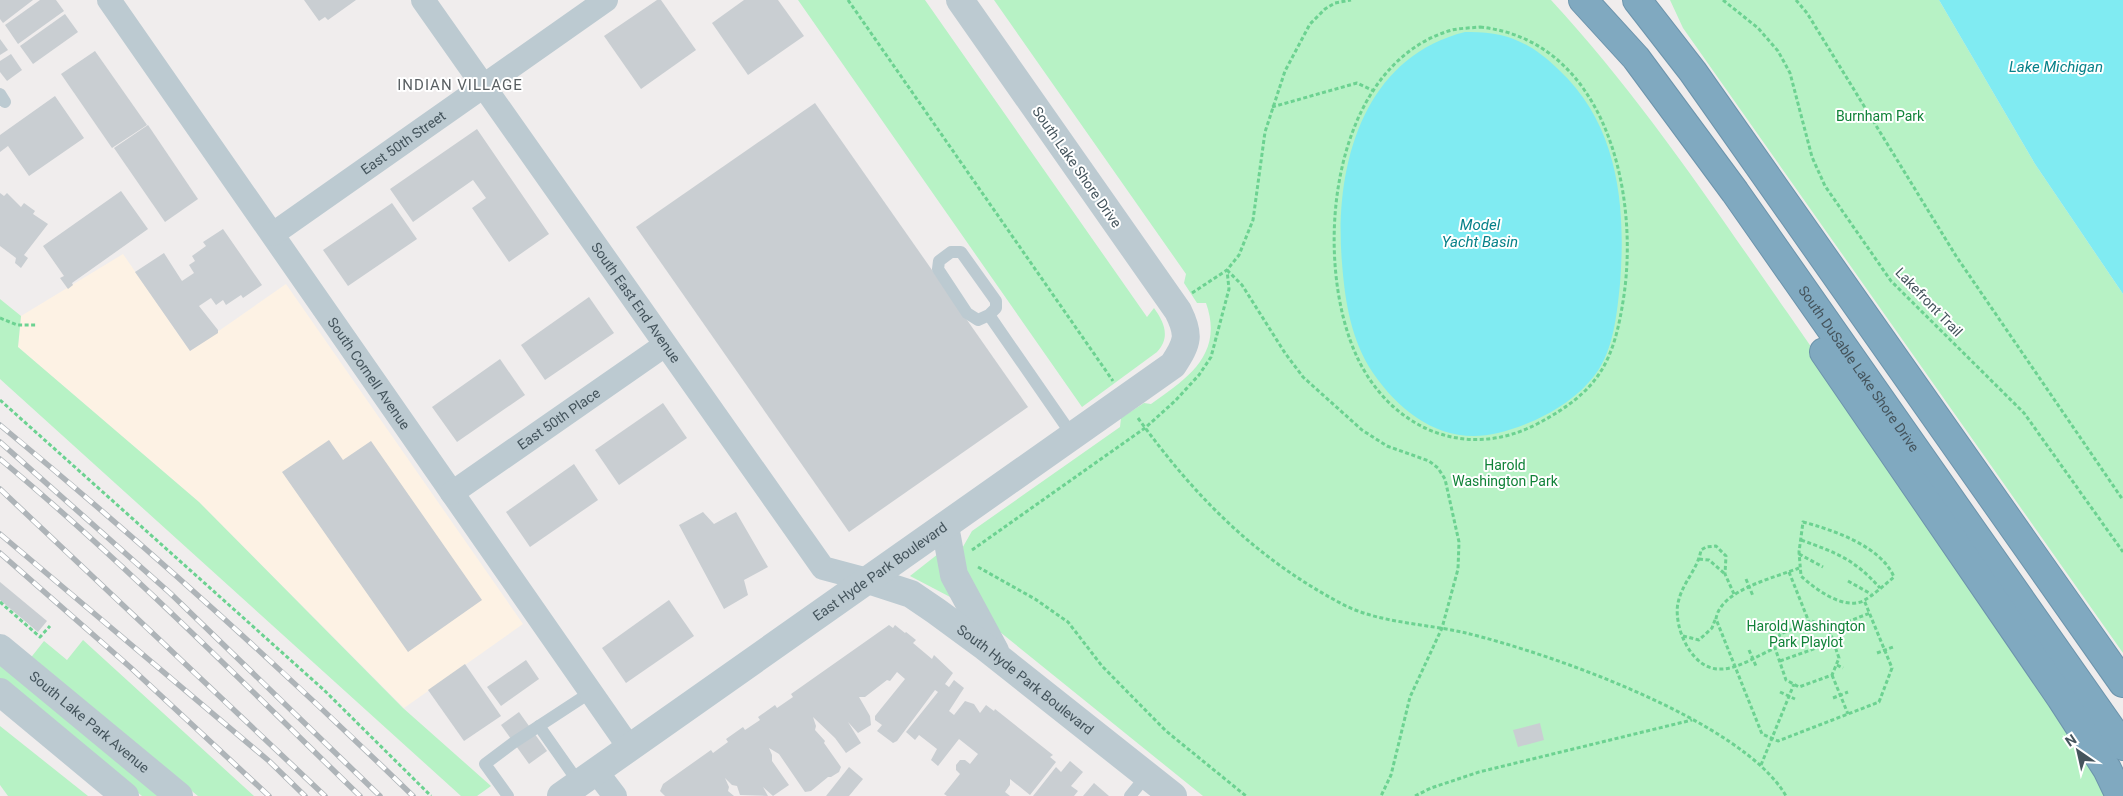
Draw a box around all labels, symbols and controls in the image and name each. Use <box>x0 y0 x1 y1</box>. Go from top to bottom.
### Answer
water label: Lake Michigan <box>2009 58 2103 76</box>
district label: INDIAN VILLAGE <box>397 76 523 94</box>
street label: South Lake Shore Drive <box>1029 104 1125 230</box>
street label: East 50th Street <box>358 107 449 178</box>
park label: Burnham Park <box>1836 108 1925 124</box>
water label: Model Yacht Basin <box>1442 216 1518 251</box>
street label: South East End Avenue <box>588 239 684 366</box>
street label: Lakefront Trail <box>1892 264 1966 340</box>
street label: South DuSable Lake Shore Drive <box>1795 283 1922 455</box>
street label: South Cornell Avenue <box>324 314 414 433</box>
street label: East 50th Place <box>514 385 603 453</box>
park label: Harold Washington Park <box>1452 457 1559 489</box>
street label: East Hyde Park Boulevard <box>810 519 950 624</box>
park label: Harold Washington Park Playlot <box>1747 618 1865 650</box>
street label: South Hyde Park Boulevard <box>954 621 1097 738</box>
street label: South Lake Park Avenue <box>26 668 152 776</box>
north arrow <box>2053 726 2103 776</box>
text: N <box>2062 731 2079 750</box>

